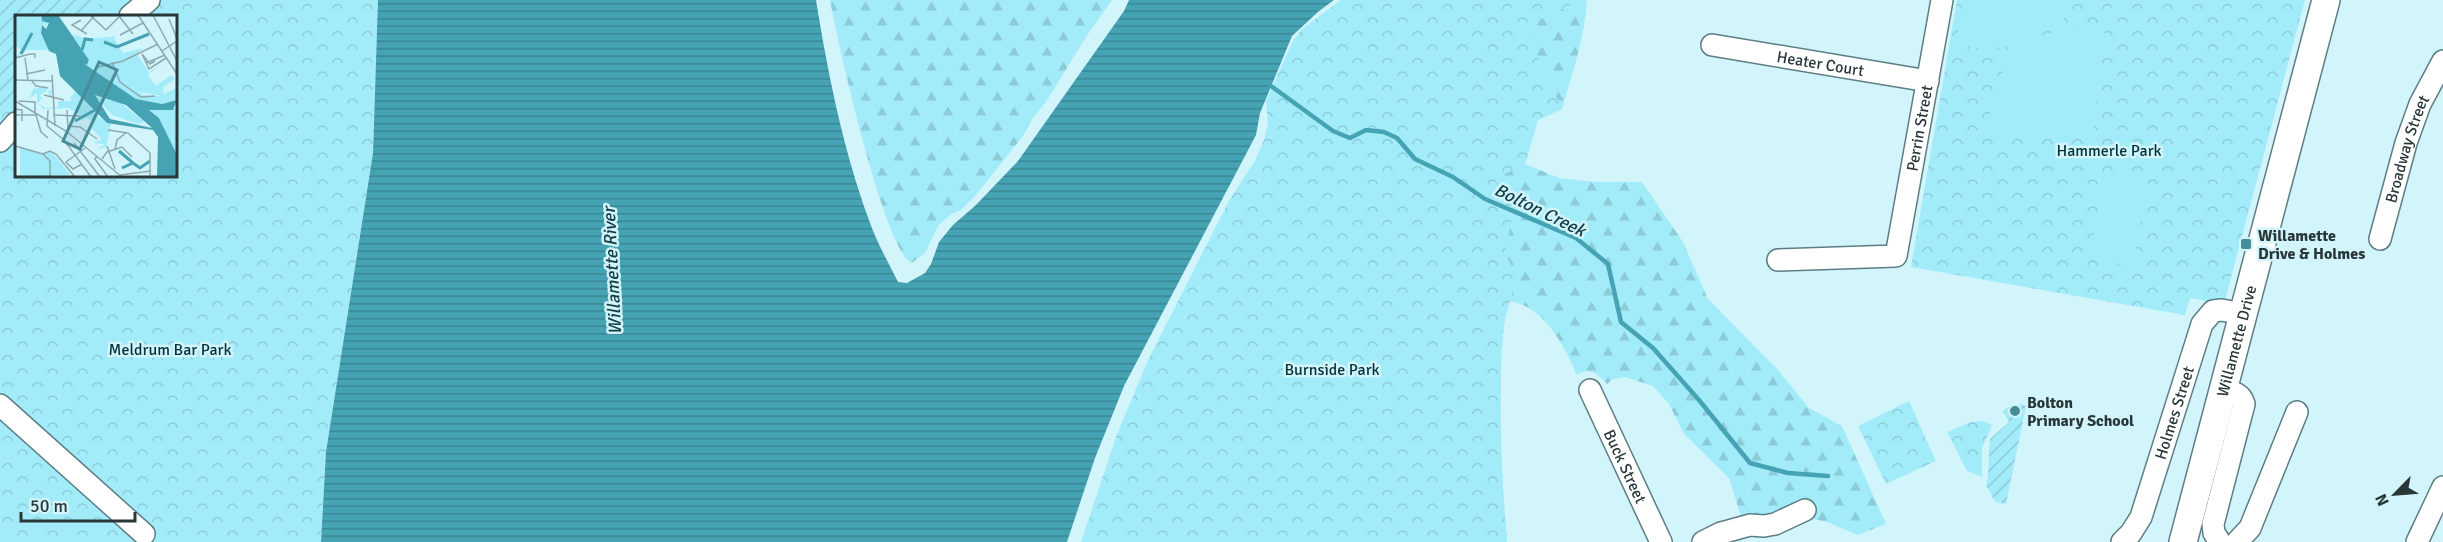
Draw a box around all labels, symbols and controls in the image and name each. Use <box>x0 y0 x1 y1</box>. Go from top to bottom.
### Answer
inset map <box>15 15 177 177</box>
street label: Heater Court <box>1775 47 1866 81</box>
street label: Perrin Street <box>1902 83 1938 173</box>
street label: Broadway Street <box>2381 91 2434 205</box>
park label: Hammerle Park <box>2056 141 2162 161</box>
water label: Bolton Creek <box>1491 178 1591 242</box>
water label: Willamette River <box>598 204 626 335</box>
place label: Willamette Drive & Holmes <box>2258 226 2365 264</box>
marker: Willamette Drive & Holmes <box>2239 237 2253 251</box>
street label: Willamette Drive <box>2213 283 2261 399</box>
park label: Meldrum Bar Park <box>109 340 231 360</box>
park label: Burnside Park <box>1284 360 1380 380</box>
street label: Holmes Street <box>2151 363 2199 462</box>
place label: Bolton Primary School <box>2027 393 2134 431</box>
marker: Bolton Primary School <box>2008 404 2022 418</box>
street label: Buck Street <box>1599 426 1651 507</box>
north arrow <box>2365 464 2425 524</box>
scale bar <box>21 485 135 523</box>
text: N <box>2371 491 2394 509</box>
text: 50 m <box>30 495 68 517</box>

